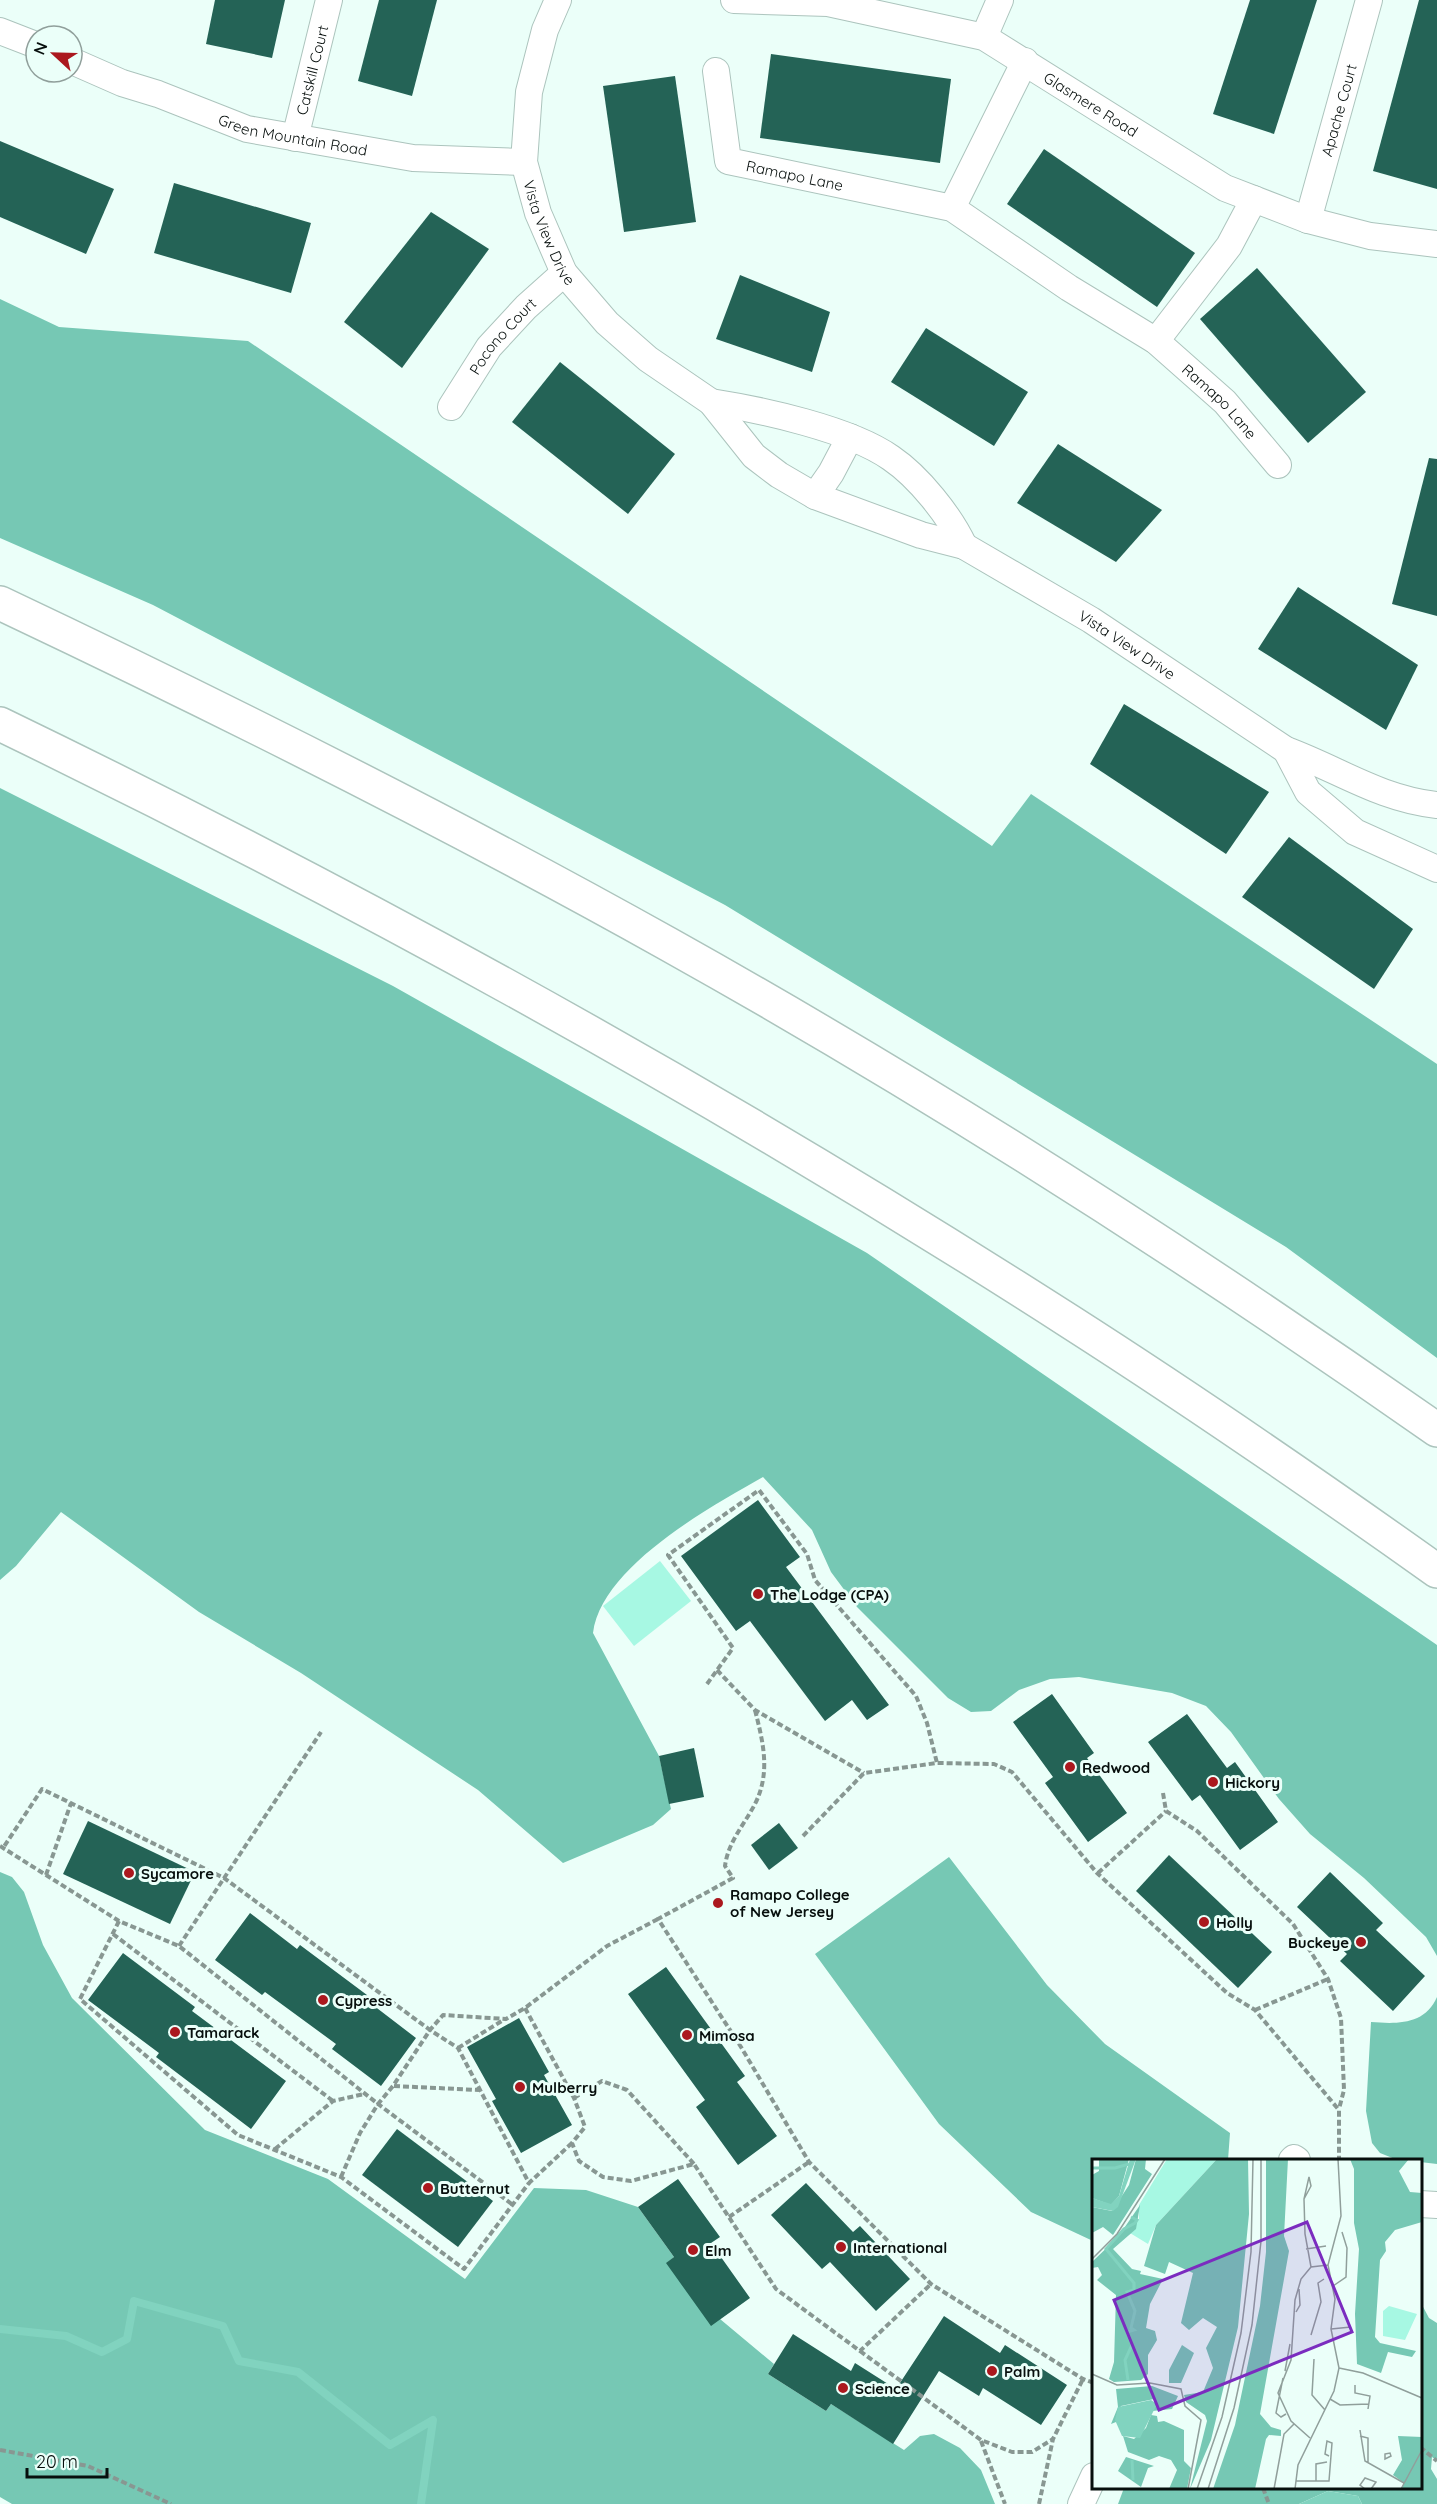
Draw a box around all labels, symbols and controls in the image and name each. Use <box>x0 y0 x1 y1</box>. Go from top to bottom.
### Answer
street label: Catskill Court <box>292 23 332 117</box>
north arrow <box>24 24 84 84</box>
text: N <box>29 39 52 58</box>
street label: Apache Court <box>1317 62 1360 159</box>
street label: Glasmere Road <box>1040 67 1142 141</box>
street label: Green Mountain Road <box>216 109 369 159</box>
street label: Ramapo Lane <box>745 156 845 194</box>
street label: Vista View Drive <box>520 178 579 289</box>
street label: Pocono Court <box>465 293 540 378</box>
street label: Ramapo Lane <box>1179 359 1261 442</box>
street label: Vista View Drive <box>1076 606 1179 683</box>
place label: The Lodge (CPA) <box>770 1585 889 1604</box>
marker: The Lodge (CPA) <box>751 1587 765 1601</box>
place label: Redwood <box>1082 1758 1150 1777</box>
marker: Redwood <box>1063 1760 1077 1774</box>
place label: Hickory <box>1225 1773 1280 1792</box>
marker: Hickory <box>1206 1775 1220 1789</box>
place label: Sycamore <box>141 1864 214 1883</box>
marker: Sycamore <box>122 1866 136 1880</box>
place label: Ramapo College of New Jersey <box>730 1885 850 1921</box>
marker: Ramapo College of New Jersey <box>711 1896 725 1910</box>
place label: Holly <box>1216 1913 1253 1932</box>
marker: Holly <box>1197 1915 1211 1929</box>
place label: Buckeye <box>1288 1933 1349 1952</box>
marker: Buckeye <box>1354 1935 1368 1949</box>
place label: Cypress <box>335 1991 392 2010</box>
marker: Cypress <box>316 1993 330 2007</box>
place label: Tamarack <box>187 2023 260 2042</box>
marker: Tamarack <box>168 2025 182 2039</box>
place label: Mimosa <box>699 2026 755 2045</box>
marker: Mimosa <box>680 2028 694 2042</box>
place label: Mulberry <box>532 2078 597 2097</box>
marker: Mulberry <box>513 2080 527 2094</box>
inset map <box>1092 2159 1422 2489</box>
place label: Butternut <box>440 2179 510 2198</box>
marker: Butternut <box>421 2181 435 2195</box>
place label: International <box>853 2238 947 2257</box>
marker: International <box>834 2240 848 2254</box>
place label: Elm <box>705 2241 731 2260</box>
marker: Elm <box>686 2243 700 2257</box>
place label: Palm <box>1004 2362 1040 2381</box>
marker: Palm <box>985 2364 999 2378</box>
place label: Science <box>855 2379 910 2398</box>
marker: Science <box>836 2381 850 2395</box>
scale bar <box>27 2441 106 2479</box>
text: 20 m <box>36 2450 78 2473</box>

